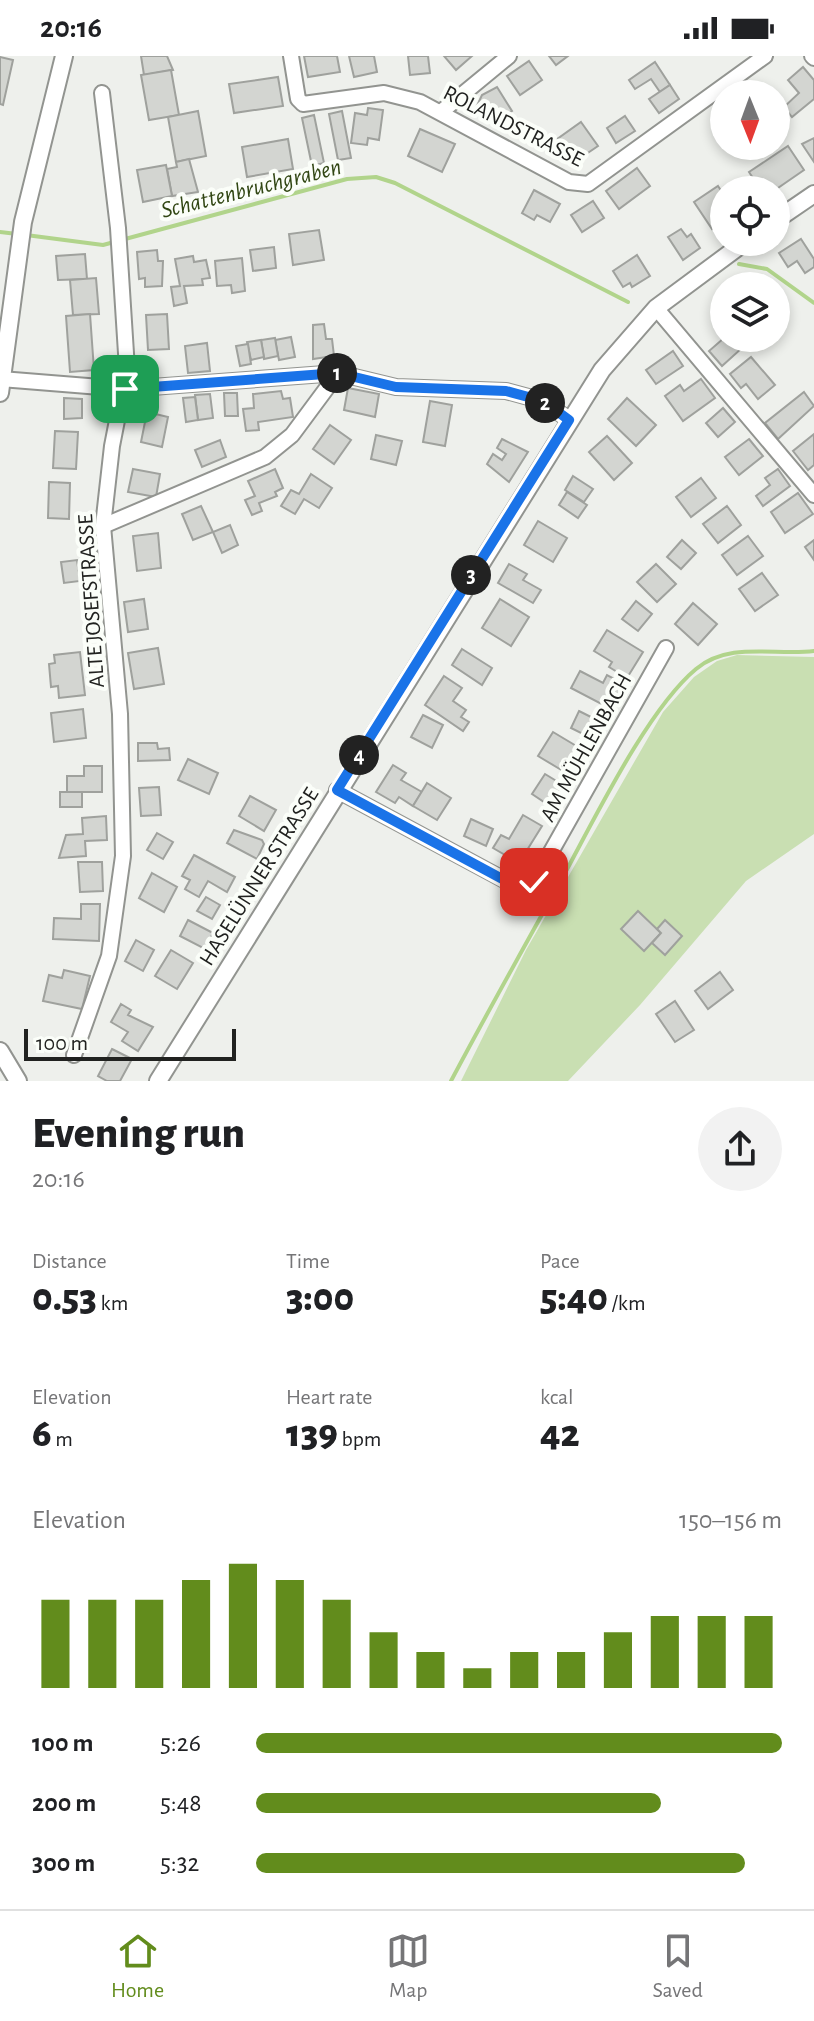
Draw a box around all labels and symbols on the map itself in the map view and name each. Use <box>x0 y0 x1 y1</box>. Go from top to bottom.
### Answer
north arrow <box>710 80 790 160</box>
street label: ROLANDSTRASSE <box>440 81 588 171</box>
water label: Schattenbruchgraben <box>159 155 344 223</box>
pin: 1 <box>317 353 357 393</box>
pin <box>91 355 159 423</box>
pin: 2 <box>525 383 565 423</box>
street label: ALTE JOSEFSTRASSE <box>74 513 108 688</box>
pin: 3 <box>451 555 491 595</box>
street label: AM MÜHLENBACH <box>536 670 636 825</box>
pin: 4 <box>339 735 379 775</box>
street label: HASELÜNNER STRASSE <box>195 783 323 969</box>
pin <box>500 848 568 916</box>
scale bar <box>24 1025 236 1061</box>

